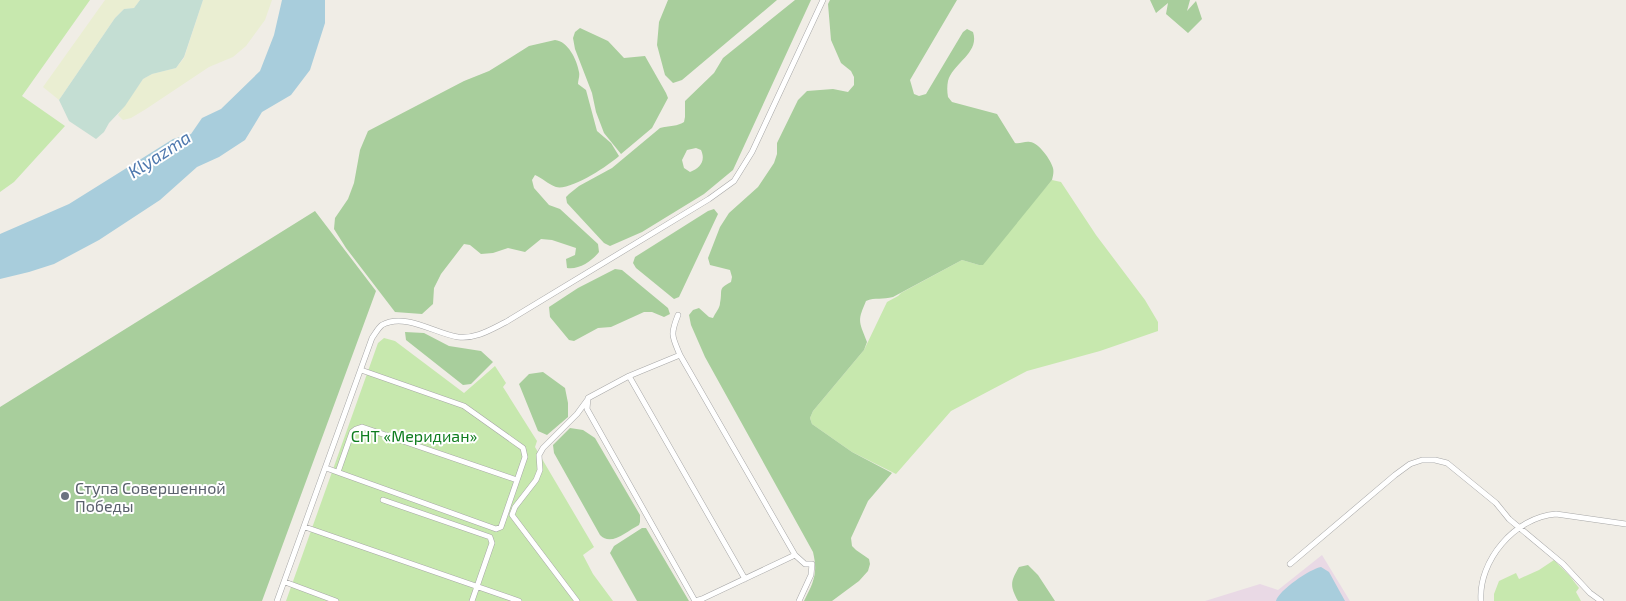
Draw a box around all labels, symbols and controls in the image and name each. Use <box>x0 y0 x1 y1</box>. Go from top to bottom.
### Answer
water label: Klyazma <box>123 126 195 182</box>
park label: СНТ «Меридиан» <box>351 426 477 445</box>
place label: Ступа Совершенной Победы <box>75 478 226 515</box>
marker: Ступа Совершенной Победы <box>59 490 71 502</box>

